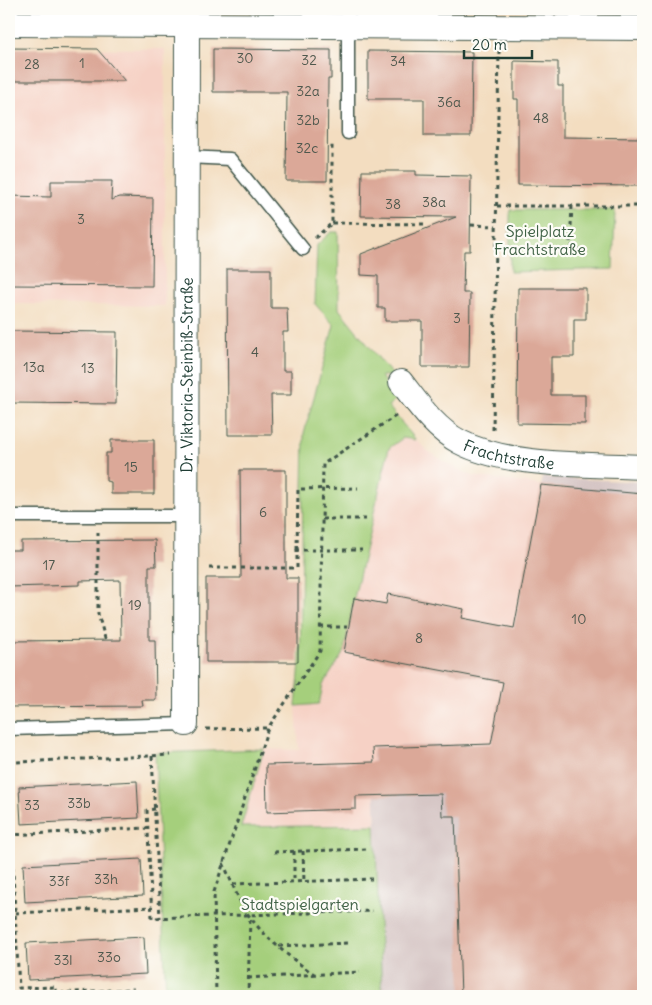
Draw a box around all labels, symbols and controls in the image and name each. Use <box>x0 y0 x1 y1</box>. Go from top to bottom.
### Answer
scale bar <box>464 28 532 60</box>
text: 20 m <box>472 35 507 54</box>
house number: 30 <box>236 49 254 67</box>
house number: 32 <box>301 51 317 69</box>
house number: 34 <box>390 52 406 70</box>
house number: 1 <box>79 54 85 72</box>
house number: 28 <box>24 55 40 73</box>
house number: 32a <box>296 82 320 100</box>
house number: 36a <box>437 93 461 111</box>
house number: 48 <box>533 109 549 127</box>
house number: 32b <box>296 111 320 129</box>
house number: 32c <box>296 139 318 157</box>
house number: 38a <box>422 193 446 211</box>
house number: 38 <box>385 195 401 213</box>
house number: 3 <box>77 210 85 228</box>
park label: Spielplatz Frachtstraße <box>494 221 586 259</box>
street label: Dr. Viktoria-Steinbiß-Straße <box>176 277 197 473</box>
house number: 3 <box>453 309 461 327</box>
house number: 4 <box>251 343 259 361</box>
house number: 13a <box>23 358 45 376</box>
house number: 13 <box>81 359 95 377</box>
street label: Frachtstraße <box>461 435 555 473</box>
house number: 15 <box>124 458 138 476</box>
house number: 6 <box>259 503 267 521</box>
house number: 17 <box>43 556 55 574</box>
house number: 19 <box>128 596 142 614</box>
house number: 10 <box>572 610 586 628</box>
house number: 8 <box>415 629 423 647</box>
house number: 33b <box>67 794 91 812</box>
house number: 33 <box>24 796 40 814</box>
house number: 33h <box>94 870 118 888</box>
house number: 33f <box>49 872 70 890</box>
park label: Stadtspielgarten <box>241 894 359 914</box>
house number: 33o <box>97 948 121 966</box>
house number: 33l <box>53 951 73 969</box>

